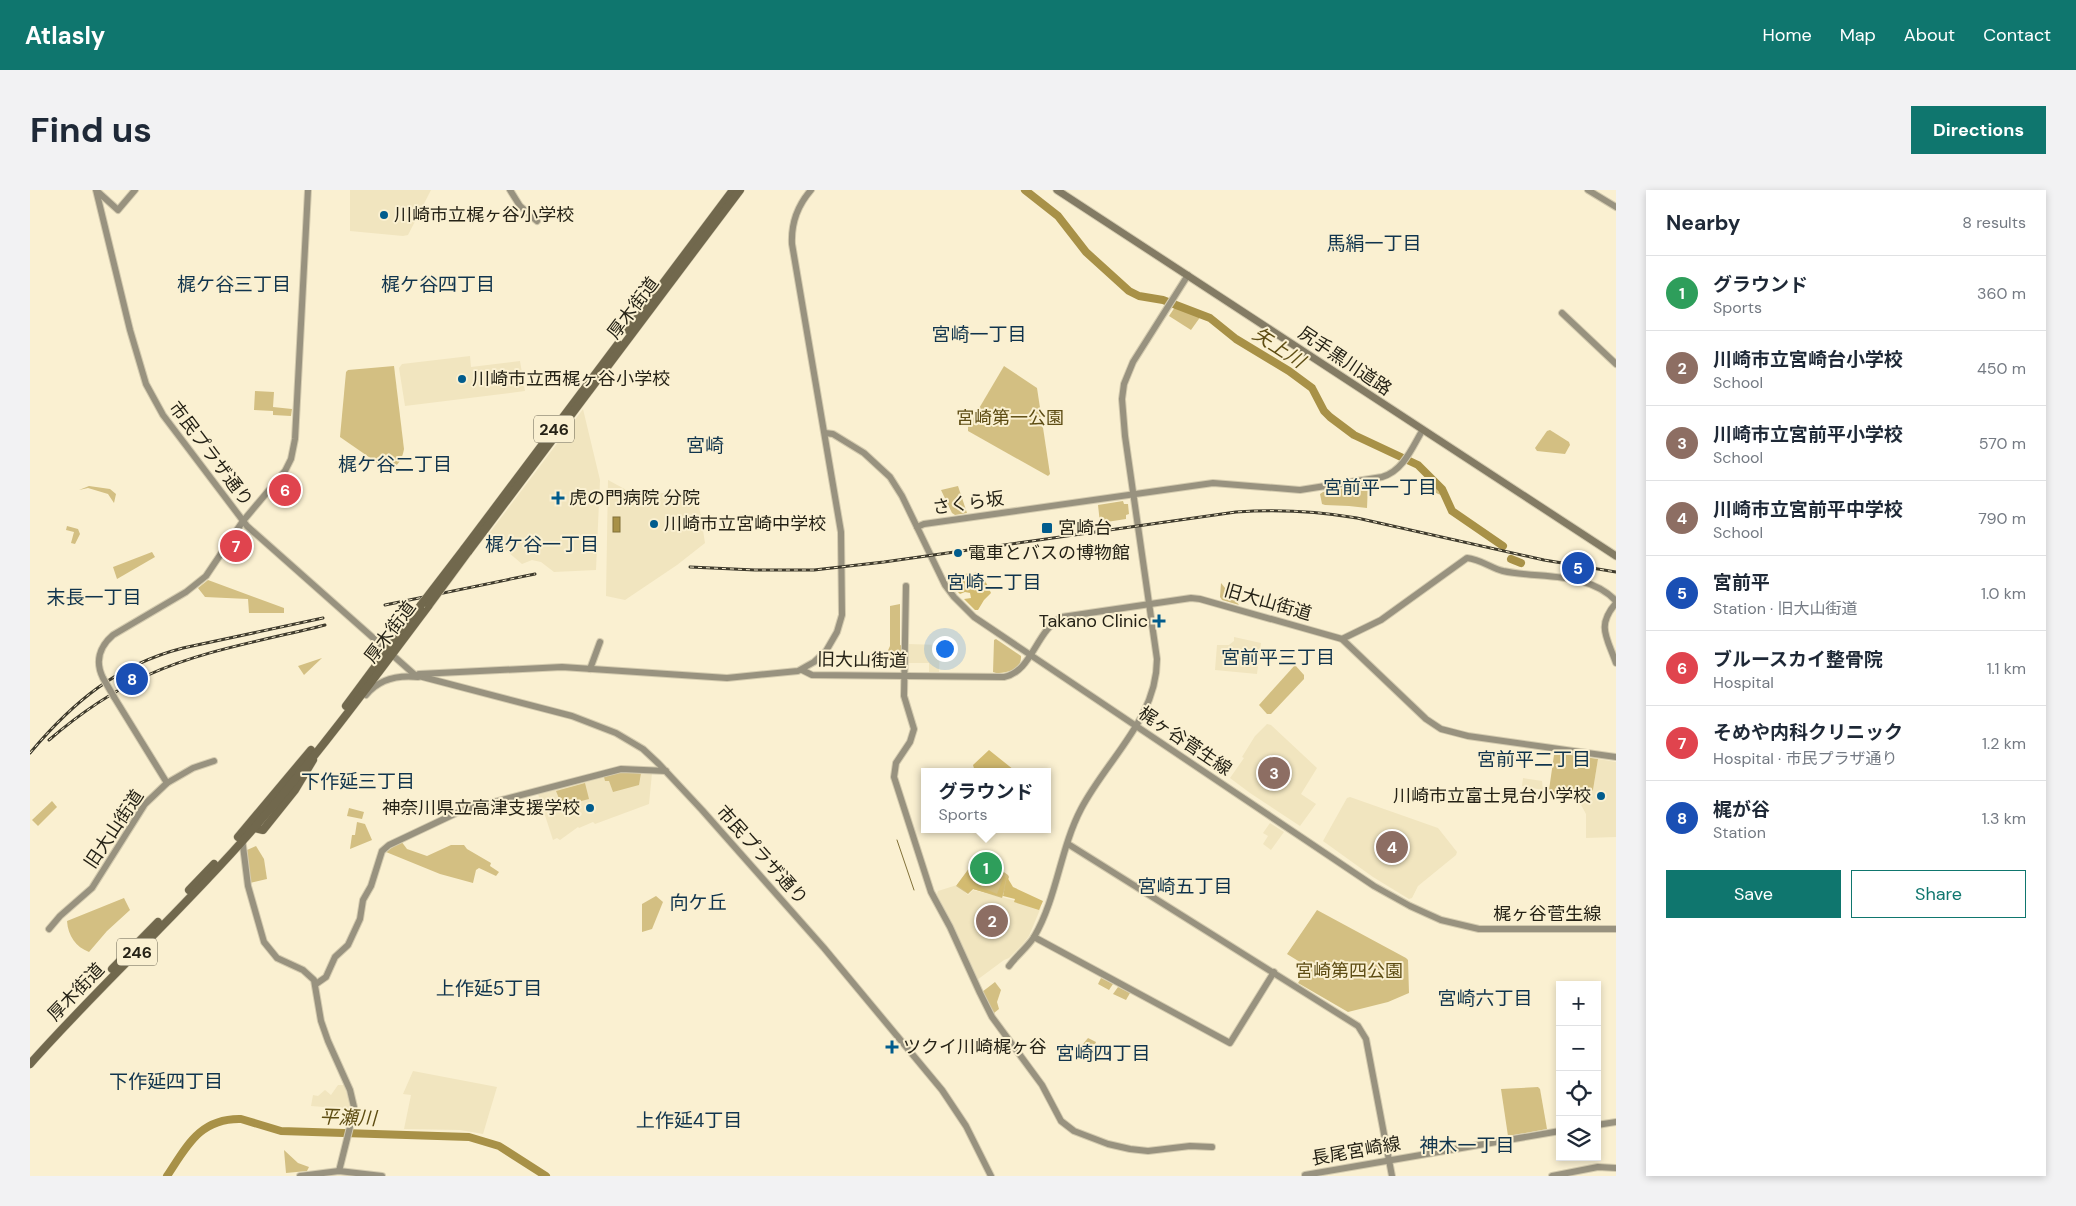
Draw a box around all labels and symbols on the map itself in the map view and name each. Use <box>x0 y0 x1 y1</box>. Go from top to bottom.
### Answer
place label: 川崎市立梶ヶ谷小学校 <box>394 203 574 227</box>
marker: 川崎市立梶ヶ谷小学校 <box>378 209 390 221</box>
district label: 馬絹一丁目 <box>1326 231 1422 256</box>
district label: 梶ケ谷三丁目 <box>177 272 291 297</box>
district label: 梶ケ谷四丁目 <box>381 272 495 297</box>
street label: 厚木街道 <box>602 272 664 344</box>
water label: 矢上川 <box>1248 321 1311 375</box>
street label: 尻手黒川道路 <box>1294 321 1396 401</box>
district label: 宮崎一丁目 <box>931 322 1027 347</box>
place label: 川崎市立西梶ヶ谷小学校 <box>472 367 670 391</box>
marker: 川崎市立西梶ヶ谷小学校 <box>456 373 468 385</box>
street label: 市民プラザ通り <box>164 396 258 512</box>
park label: 宮崎第一公園 <box>956 406 1064 430</box>
road number: 246 <box>534 415 574 442</box>
district label: 宮崎 <box>686 433 724 458</box>
district label: 梶ケ谷二丁目 <box>338 452 452 477</box>
pin: 6 <box>269 471 301 509</box>
district label: 宮前平一丁目 <box>1323 475 1437 500</box>
place label: 虎の門病院 分院 <box>569 486 700 510</box>
street label: さくら坂 <box>931 486 1005 520</box>
marker: 虎の門病院 分院 <box>551 491 565 505</box>
place label: 川崎市立宮崎中学校 <box>664 512 826 536</box>
place label: 宮崎台 <box>1058 516 1112 540</box>
marker: 川崎市立宮崎中学校 <box>648 518 660 530</box>
marker: 宮崎台 <box>1040 521 1054 535</box>
pin: 7 <box>220 527 252 565</box>
district label: 梶ケ谷一丁目 <box>485 532 599 557</box>
place label: 電車とバスの博物館 <box>968 541 1130 565</box>
marker: 電車とバスの博物館 <box>952 547 964 559</box>
pin: 5 <box>1562 549 1594 587</box>
district label: 宮崎二丁目 <box>946 570 1042 595</box>
street label: 旧大山街道 <box>1221 578 1315 626</box>
district label: 末長一丁目 <box>46 585 142 610</box>
street label: 厚木街道 <box>359 596 421 668</box>
place label: Takano Clinic <box>1039 609 1148 633</box>
marker: Takano Clinic <box>1152 614 1166 628</box>
your location <box>932 636 958 662</box>
district label: 宮前平三丁目 <box>1221 645 1335 670</box>
street label: 旧大山街道 <box>817 647 907 673</box>
pin: 8 <box>116 660 148 698</box>
street label: 梶ヶ谷菅生線 <box>1134 701 1236 781</box>
district label: 宮前平二丁目 <box>1477 747 1591 772</box>
pin: 3 <box>1258 754 1290 792</box>
district label: 下作延三丁目 <box>301 769 415 794</box>
place label: 川崎市立富士見台小学校 <box>1393 784 1591 808</box>
street label: 旧大山街道 <box>79 785 149 873</box>
marker: 川崎市立富士見台小学校 <box>1595 790 1607 802</box>
place label: 神奈川県立高津支援学校 <box>382 796 580 820</box>
street label: 市民プラザ通り <box>711 800 813 910</box>
marker: 神奈川県立高津支援学校 <box>584 802 596 814</box>
pin: 4 <box>1376 828 1408 866</box>
pin: 1 <box>970 849 1002 887</box>
district label: 宮崎五丁目 <box>1137 874 1233 899</box>
district label: 向ケ丘 <box>669 890 727 915</box>
pin: 2 <box>976 902 1008 940</box>
street label: 梶ヶ谷菅生線 <box>1493 902 1601 926</box>
road number: 246 <box>117 939 157 966</box>
street label: 厚木街道 <box>42 958 110 1026</box>
park label: 宮崎第四公園 <box>1295 959 1403 983</box>
district label: 上作延5丁目 <box>436 976 542 1001</box>
district label: 宮崎六丁目 <box>1437 986 1533 1011</box>
place label: ツクイ川崎梶ヶ谷 <box>903 1035 1047 1059</box>
marker: ツクイ川崎梶ヶ谷 <box>885 1040 899 1054</box>
district label: 宮崎四丁目 <box>1055 1041 1151 1066</box>
district label: 下作延四丁目 <box>109 1069 223 1094</box>
water label: 平瀬川 <box>319 1104 379 1131</box>
district label: 上作延4丁目 <box>636 1108 742 1133</box>
street label: 長尾宮崎線 <box>1310 1131 1402 1171</box>
district label: 神木一丁目 <box>1419 1133 1515 1158</box>

